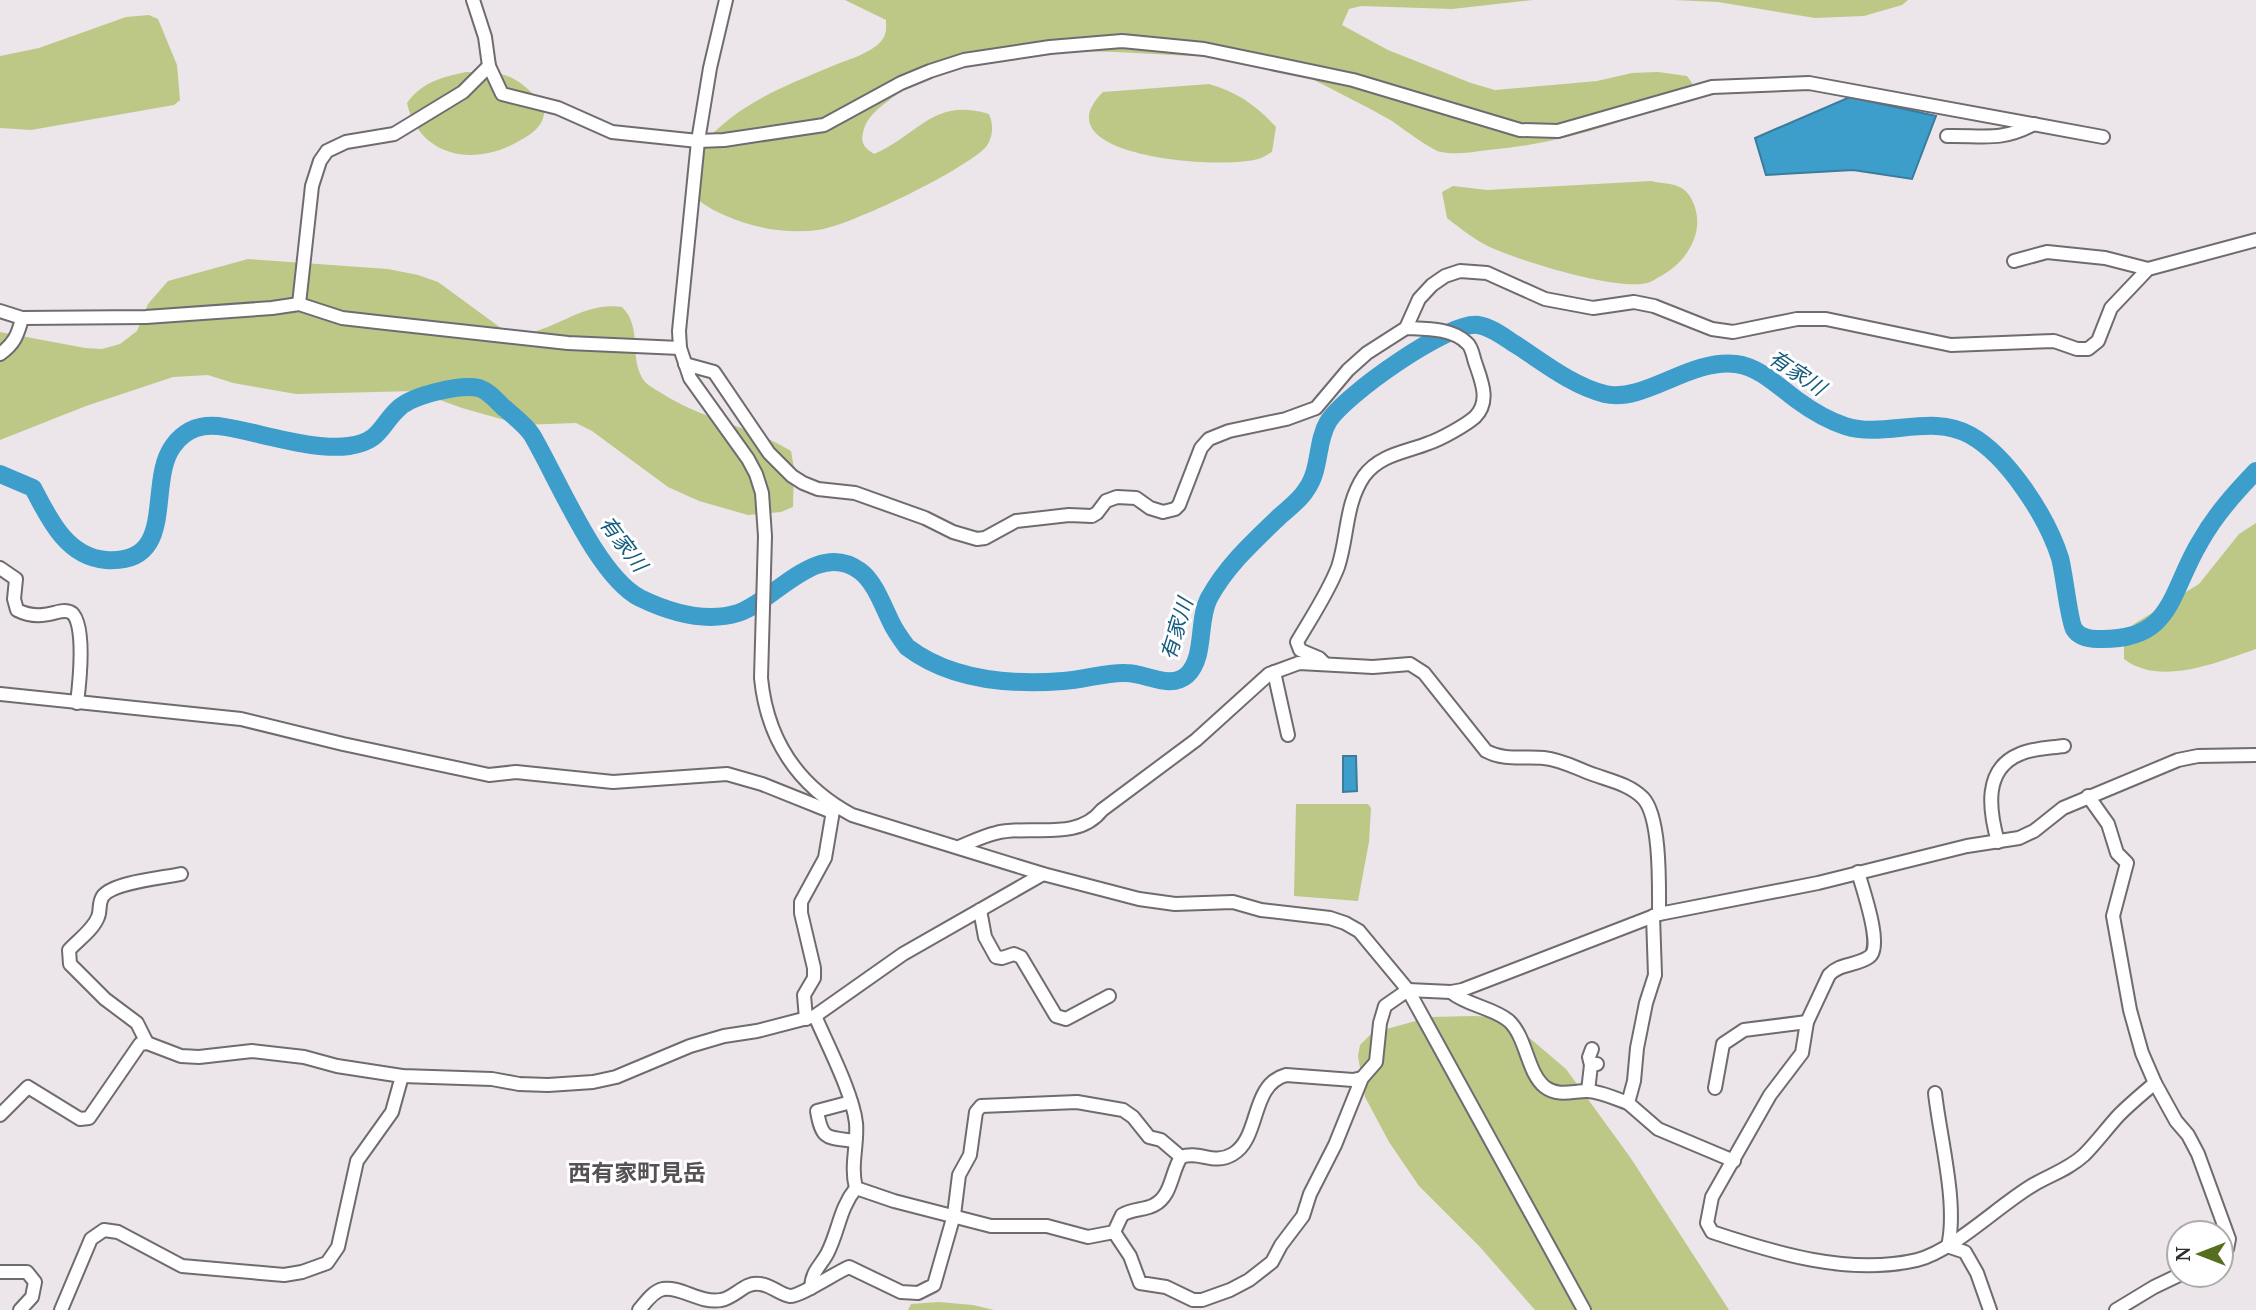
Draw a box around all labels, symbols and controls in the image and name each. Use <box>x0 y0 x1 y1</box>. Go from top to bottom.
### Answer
water label: 有家川 <box>1764 343 1833 403</box>
water label: 有家川 <box>594 510 655 579</box>
water label: 有家川 <box>1153 593 1199 663</box>
district label: 西有家町見岳 <box>568 1156 706 1188</box>
north arrow <box>2165 1219 2235 1289</box>
text: N <box>2170 1246 2196 1261</box>

